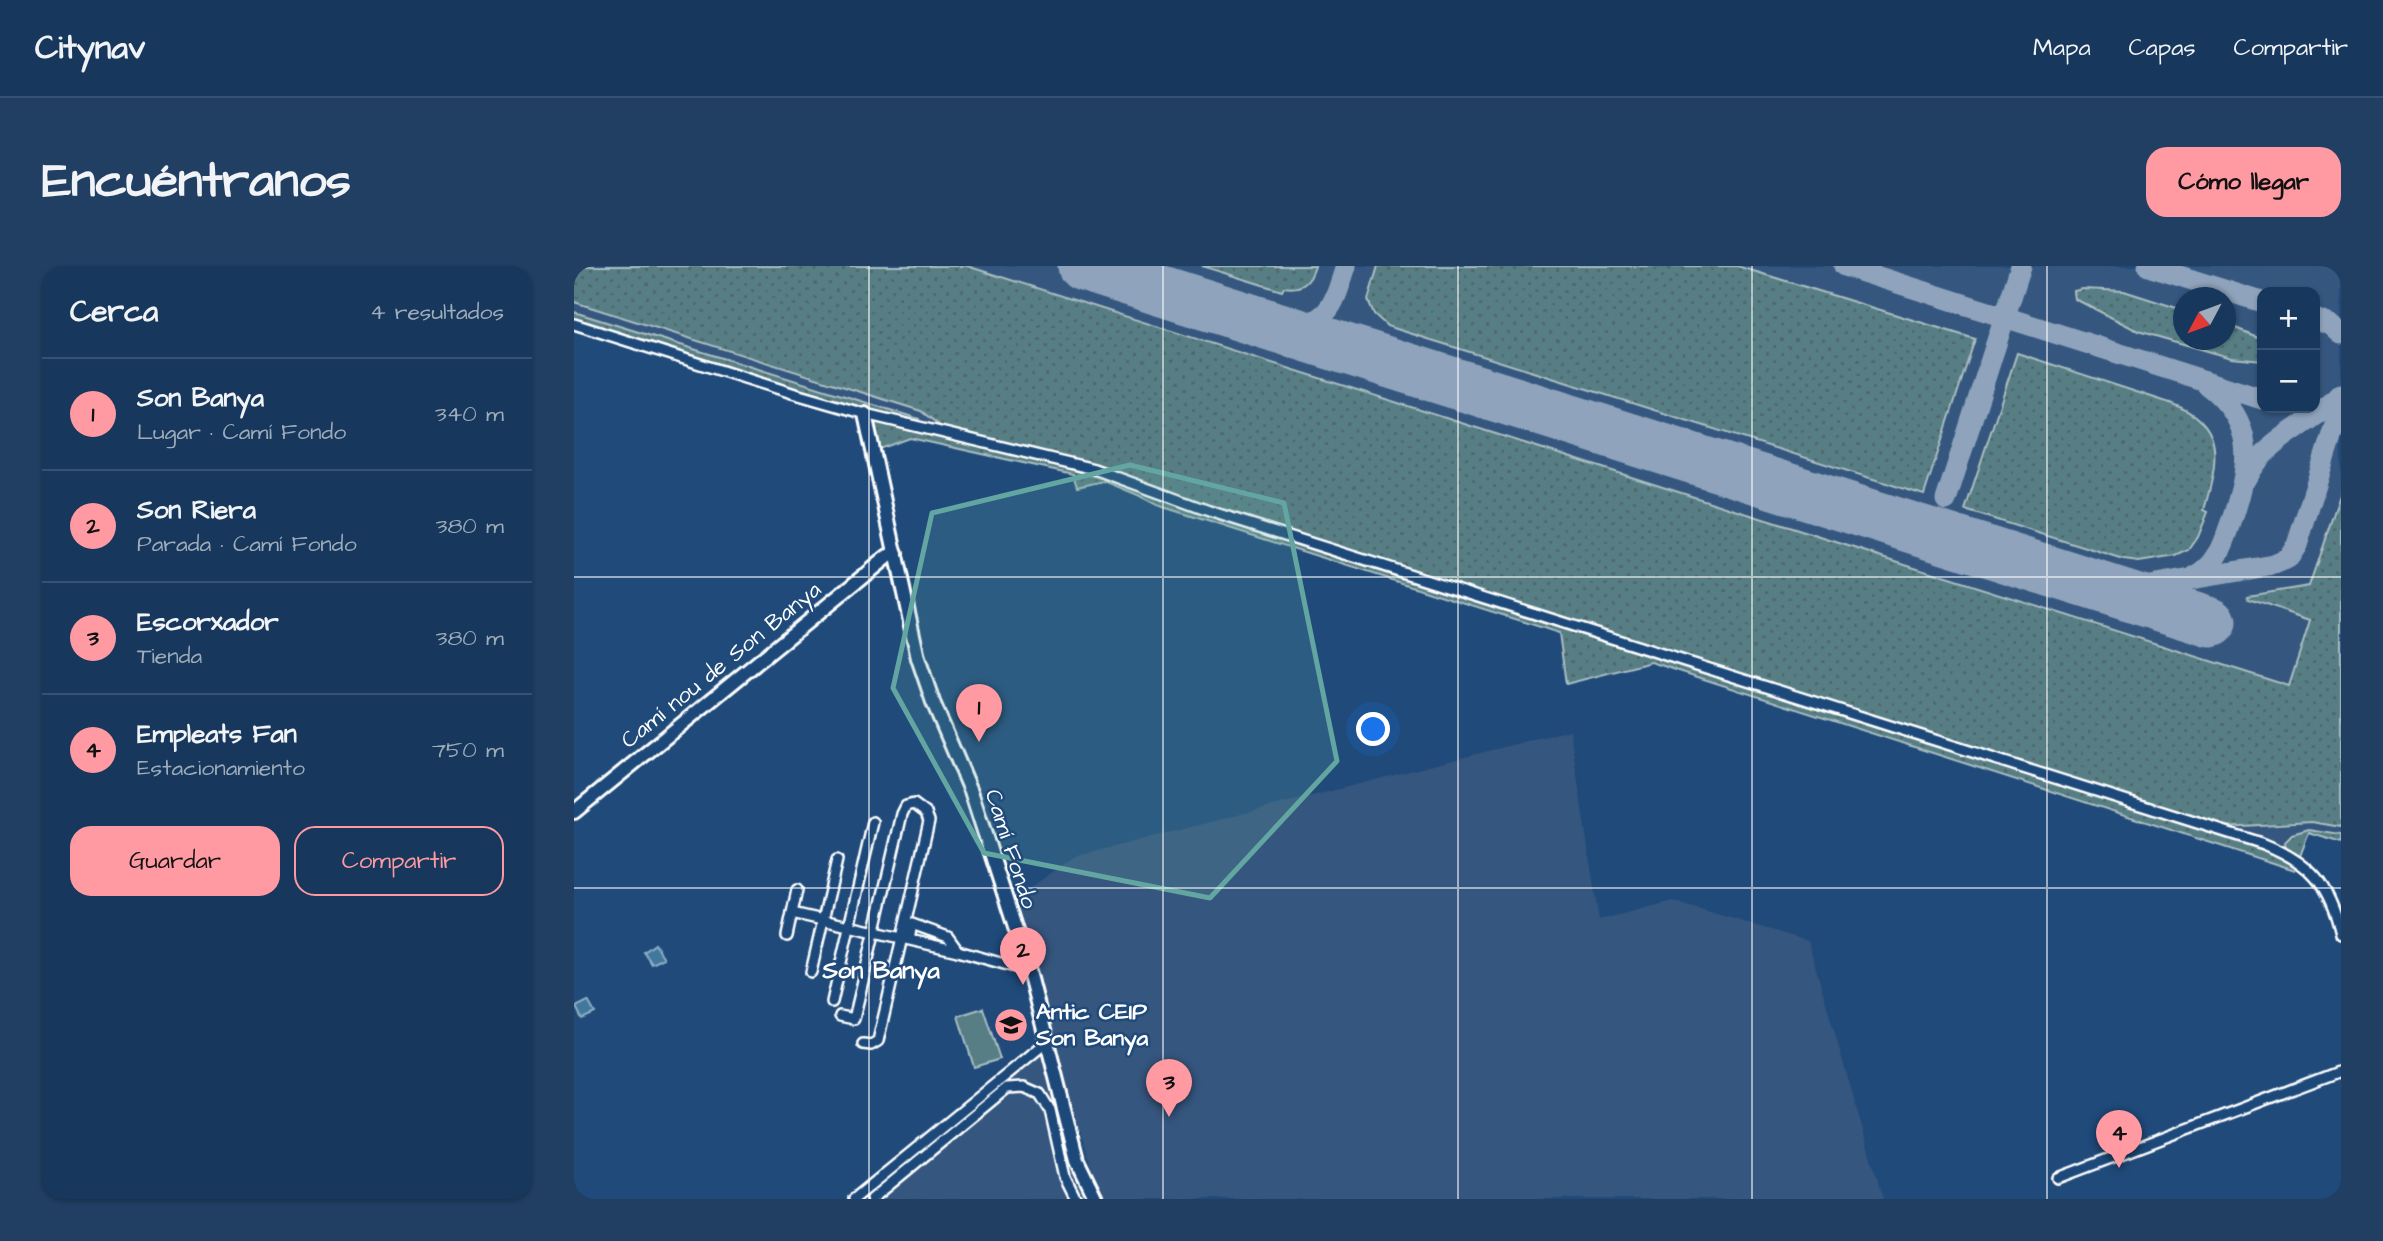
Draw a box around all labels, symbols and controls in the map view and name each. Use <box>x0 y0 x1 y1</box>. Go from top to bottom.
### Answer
text: Citynav <box>35 25 145 71</box>
text: Mapa <box>2033 31 2091 65</box>
text: Capas <box>2129 31 2195 65</box>
text: Compartir <box>2233 31 2348 65</box>
button: Cómo llegar <box>2146 147 2341 217</box>
text: Encuéntranos <box>42 148 351 216</box>
north arrow <box>2173 287 2236 350</box>
map controls <box>2257 287 2320 413</box>
button: + <box>2257 287 2320 350</box>
text: Cerca <box>70 291 158 333</box>
text: 4 resultados <box>370 296 504 328</box>
button: − <box>2257 350 2320 413</box>
text: Son Banya <box>137 380 264 416</box>
text: 1 <box>92 398 94 430</box>
text: 340 m <box>435 398 504 430</box>
text: Lugar · Camí Fondo <box>137 416 346 448</box>
text: Son Riera <box>137 492 256 528</box>
text: 2 <box>86 510 100 542</box>
text: 380 m <box>436 510 504 542</box>
text: Parada · Camí Fondo <box>137 528 357 560</box>
street label: Camí nou de Son Banya <box>614 574 829 757</box>
text: Escorxador <box>137 604 279 640</box>
text: 3 <box>87 622 99 654</box>
text: 380 m <box>436 622 504 654</box>
text: Tienda <box>137 640 202 672</box>
pin: 1 <box>956 684 1002 742</box>
your location <box>1356 712 1390 746</box>
text: Empleats Fan <box>137 716 297 752</box>
text: 4 <box>85 734 101 766</box>
text: 750 m <box>432 734 504 766</box>
text: Estacionamiento <box>137 752 305 784</box>
street label: Camí Fondo <box>977 785 1045 913</box>
button: Guardar <box>70 826 280 896</box>
button: Compartir <box>294 826 504 896</box>
pin: 2 <box>1000 927 1046 985</box>
district label: Son Banya <box>821 954 940 990</box>
place label: Antic CEIP Son Banya <box>1035 996 1149 1056</box>
school or university icon: Antic CEIP Son Banya <box>992 1006 1030 1044</box>
pin: 3 <box>1146 1059 1192 1117</box>
pin: 4 <box>2096 1110 2142 1168</box>

